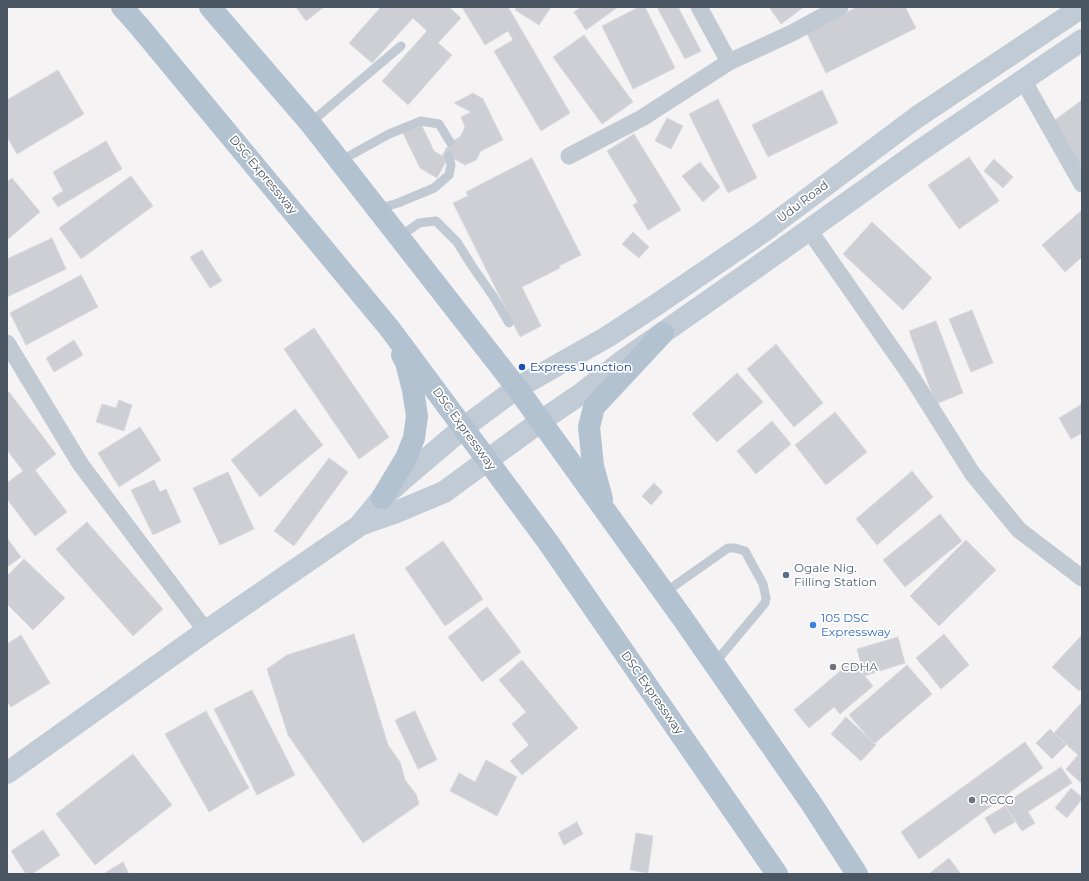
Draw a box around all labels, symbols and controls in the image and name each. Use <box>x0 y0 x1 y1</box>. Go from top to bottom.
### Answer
street label: DSC Expressway <box>226 133 300 217</box>
street label: Udu Road <box>775 178 831 226</box>
place label: Express Junction <box>530 360 632 374</box>
marker: Express Junction <box>517 362 527 372</box>
street label: DSC Expressway <box>429 385 499 473</box>
place label: Ogale Nig. Filling Station <box>794 561 877 589</box>
marker: Ogale Nig. Filling Station <box>781 570 791 580</box>
place label: 105 DSC Expressway <box>821 611 891 639</box>
marker: 105 DSC Expressway <box>808 620 818 630</box>
street label: DSC Expressway <box>618 649 686 737</box>
place label: CDHA <box>841 660 878 674</box>
marker: CDHA <box>828 662 838 672</box>
place label: RCCG <box>980 793 1014 807</box>
marker: RCCG <box>967 795 977 805</box>

